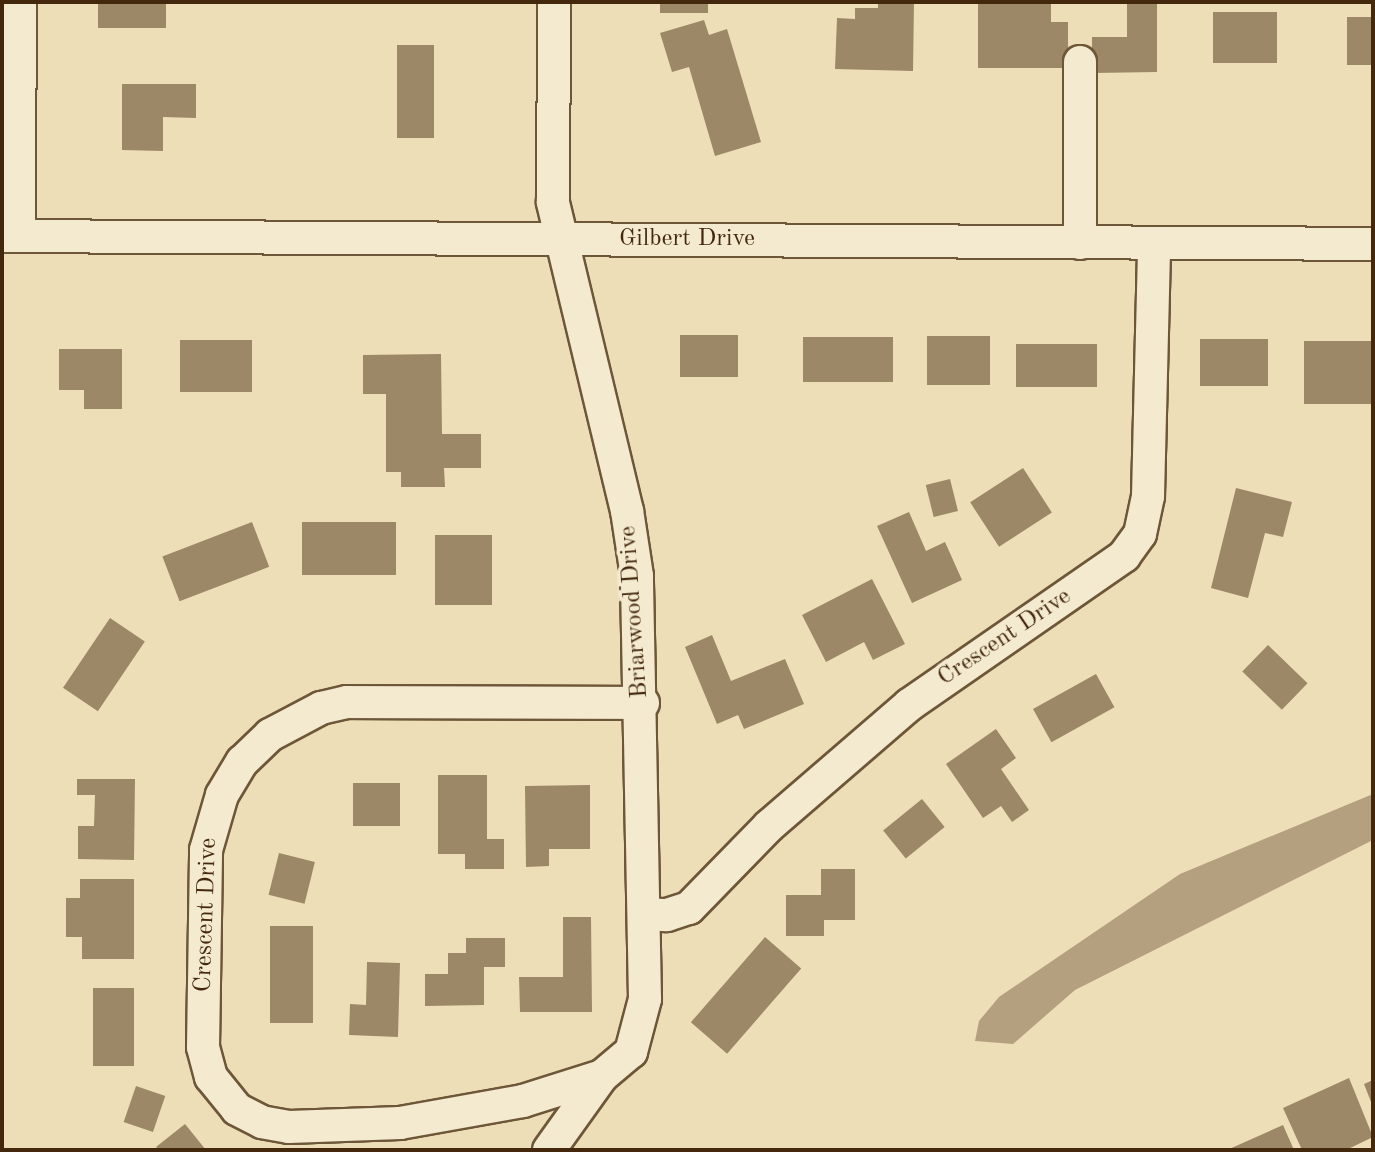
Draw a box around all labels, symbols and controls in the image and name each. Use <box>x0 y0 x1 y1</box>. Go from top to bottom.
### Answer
street label: Gilbert Drive <box>619 226 755 254</box>
street label: Briarwood Drive <box>615 525 655 699</box>
street label: Crescent Drive <box>933 583 1077 693</box>
street label: Crescent Drive <box>190 837 224 993</box>

